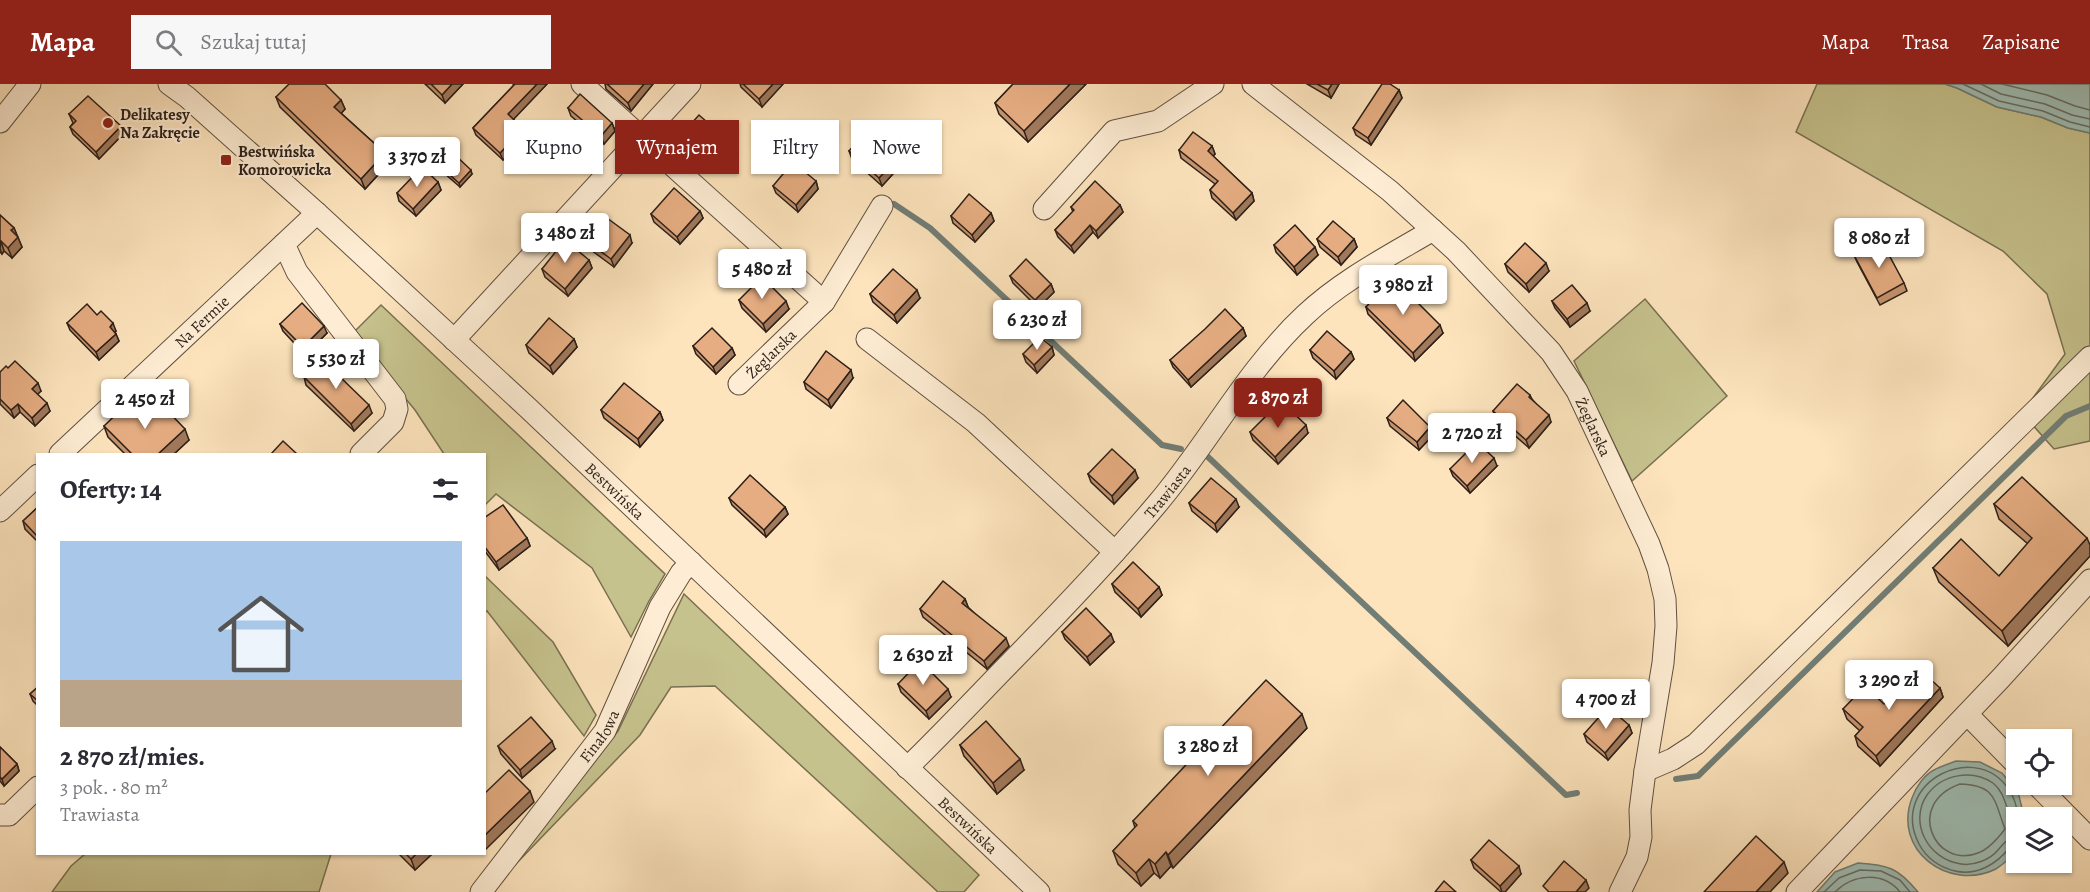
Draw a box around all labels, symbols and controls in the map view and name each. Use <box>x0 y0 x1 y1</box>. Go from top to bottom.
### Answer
search box <box>131 15 551 69</box>
text: Mapa <box>30 23 95 61</box>
icon: search <box>152 26 185 59</box>
text: Szukaj tutaj <box>200 27 307 57</box>
text: Mapa <box>1821 28 1869 56</box>
text: Trasa <box>1902 28 1949 56</box>
text: Zapisane <box>1982 28 2060 56</box>
place label: Delikatesy Na Zakręcie <box>120 104 200 144</box>
marker: Delikatesy Na Zakręcie <box>101 116 115 130</box>
chip: Kupno <box>504 120 603 174</box>
chip: Wynajem <box>615 120 739 174</box>
chip: Filtry <box>751 120 839 174</box>
chip: Nowe <box>851 120 942 174</box>
pin: 3 370 zł <box>355 137 479 188</box>
place label: Bestwińska Komorowicka <box>238 141 332 181</box>
text: 3 370 zł <box>388 143 446 170</box>
marker: Bestwińska Komorowicka <box>219 153 233 167</box>
pin: 3 480 zł <box>503 213 627 264</box>
pin: 8 080 zł <box>1817 218 1941 269</box>
text: 3 480 zł <box>535 219 595 246</box>
text: 8 080 zł <box>1848 224 1910 251</box>
pin: 5 480 zł <box>700 249 824 300</box>
text: 5 480 zł <box>732 255 792 282</box>
pin: 3 980 zł <box>1341 265 1465 316</box>
text: 3 980 zł <box>1373 271 1433 298</box>
street label: Na Fermie <box>170 291 234 353</box>
pin: 6 230 zł <box>975 300 1099 351</box>
text: 6 230 zł <box>1007 306 1067 333</box>
street label: Żeglarska <box>741 324 802 384</box>
pin: 5 530 zł <box>274 339 398 390</box>
text: 5 530 zł <box>307 345 365 372</box>
pin: 2 870 zł <box>1216 378 1340 429</box>
pin: 2 450 zł <box>83 379 207 430</box>
text: 2 870 zł <box>1248 384 1308 411</box>
text: 2 450 zł <box>115 385 175 412</box>
street label: Żeglarska <box>1570 394 1616 461</box>
pin: 2 720 zł <box>1410 413 1534 464</box>
text: 2 720 zł <box>1442 419 1502 446</box>
street label: Bestwińska <box>580 458 650 525</box>
street label: Trawiasta <box>1139 460 1197 524</box>
text: Oferty: 14 <box>60 472 162 507</box>
icon: filters <box>429 473 462 506</box>
icon: home <box>207 580 315 688</box>
pin: 2 630 zł <box>861 635 985 686</box>
text: 2 630 zł <box>893 641 953 668</box>
pin: 3 290 zł <box>1827 660 1951 711</box>
text: 3 290 zł <box>1859 666 1919 693</box>
pin: 4 700 zł <box>1544 679 1668 730</box>
text: 4 700 zł <box>1576 685 1636 712</box>
street label: Finałowa <box>575 706 625 767</box>
pin: 3 280 zł <box>1146 726 1270 777</box>
map controls <box>2006 729 2072 873</box>
button: locate <box>2006 729 2072 795</box>
text: 3 280 zł <box>1178 732 1238 759</box>
text: 2 870 zł/mies. <box>60 739 205 774</box>
text: 3 pok. · 80 m² <box>60 774 168 801</box>
street label: Bestwińska <box>933 792 1003 860</box>
text: Trawiasta <box>60 801 140 828</box>
button: layers <box>2006 807 2072 873</box>

